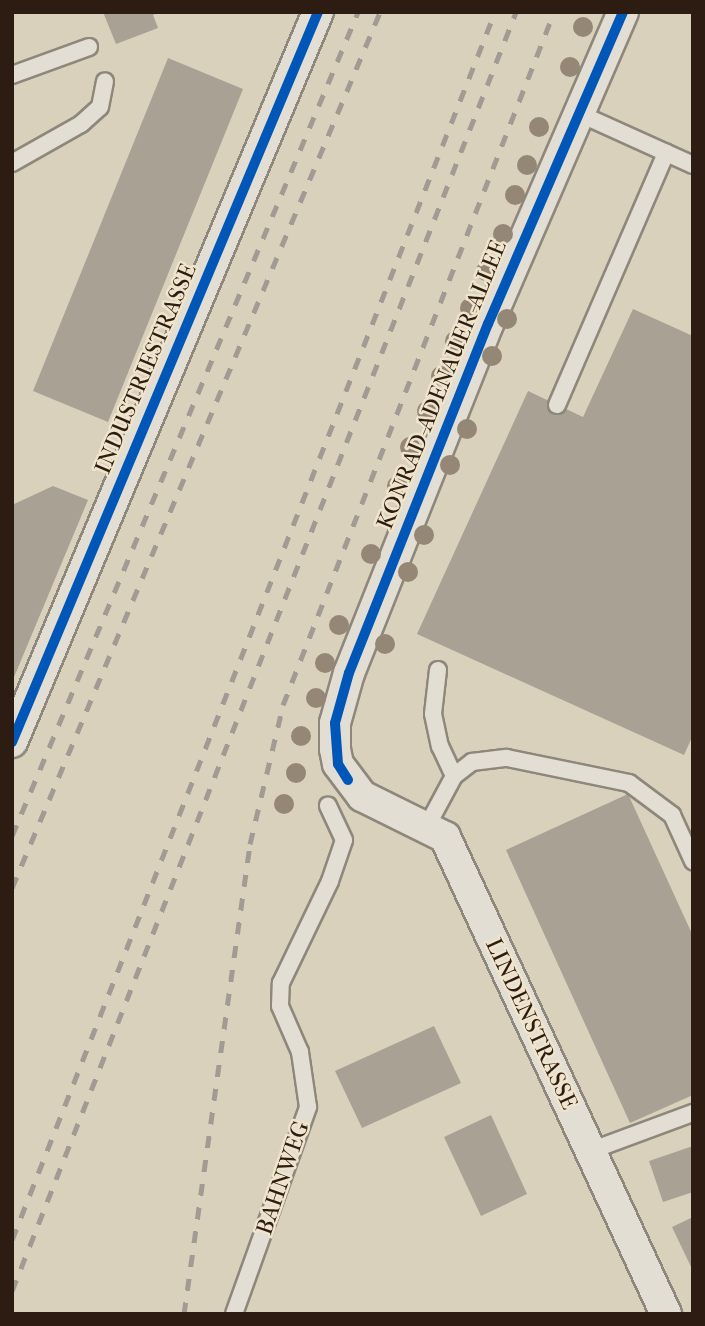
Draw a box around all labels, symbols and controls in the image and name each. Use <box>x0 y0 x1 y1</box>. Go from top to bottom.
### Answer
street label: KONRAD-ADENAUER-ALLEE <box>371 237 513 533</box>
street label: INDUSTRIESTRASSE <box>89 260 203 478</box>
street label: LINDENSTRASSE <box>479 934 583 1114</box>
street label: BAHNWEG <box>251 1118 315 1238</box>

